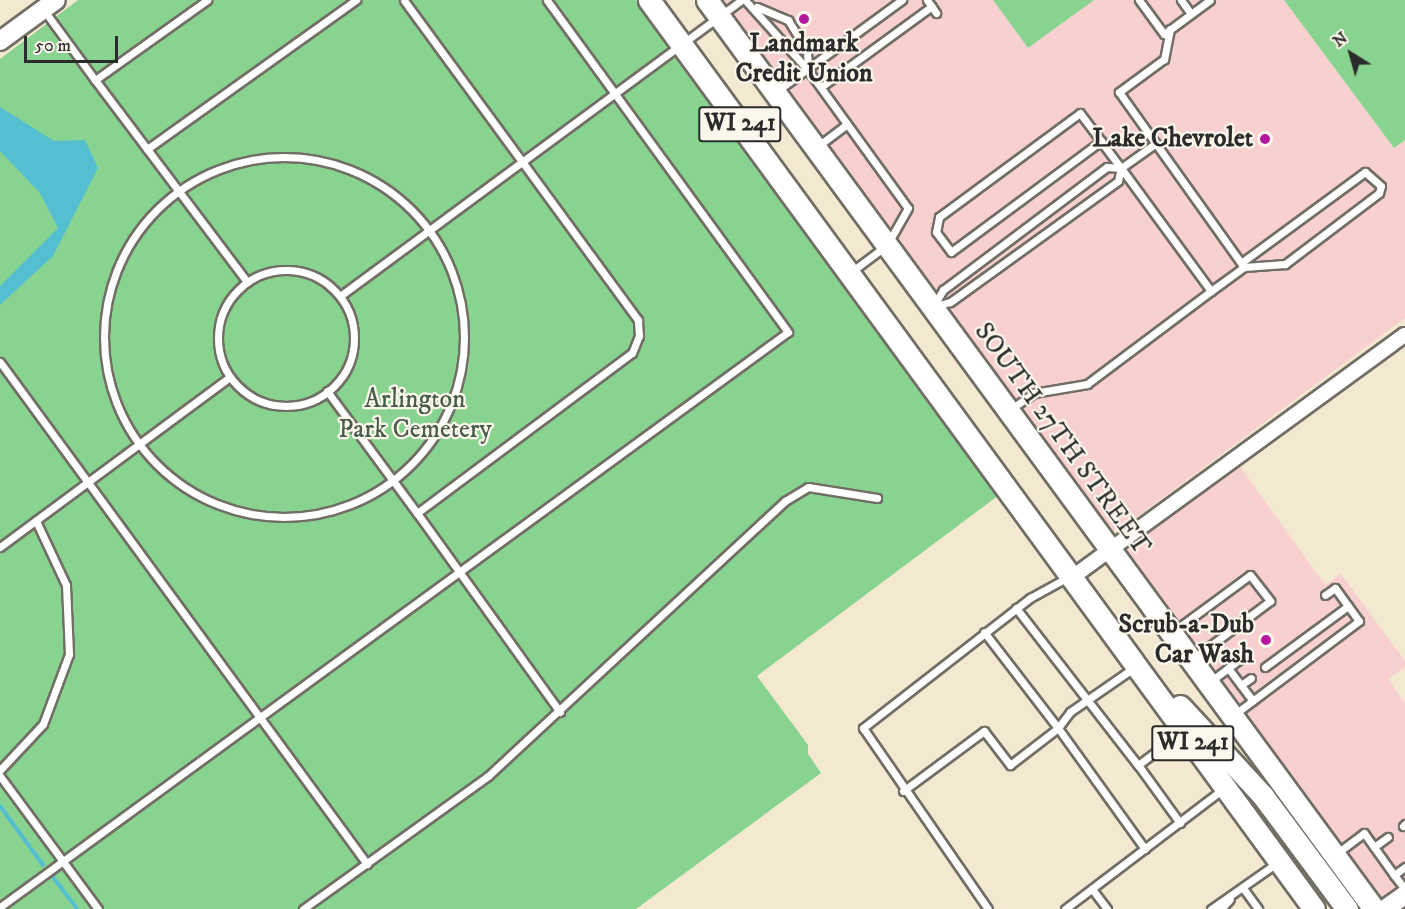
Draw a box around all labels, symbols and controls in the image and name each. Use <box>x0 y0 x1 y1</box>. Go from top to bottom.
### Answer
marker: Landmark Credit Union <box>797 12 811 26</box>
scale bar <box>27 24 122 62</box>
north arrow <box>1321 24 1381 84</box>
place label: Landmark Credit Union <box>735 28 873 89</box>
text: N <box>1329 28 1351 52</box>
text: 50 m <box>35 35 71 57</box>
road number: WI 241 <box>698 103 782 145</box>
place label: Lake Chevrolet <box>1092 123 1253 155</box>
marker: Lake Chevrolet <box>1258 132 1272 146</box>
street label: SOUTH 27TH STREET <box>967 317 1157 561</box>
park label: Arlington Park Cemetery <box>338 384 492 446</box>
place label: Scrub-a-Dub Car Wash <box>1119 609 1254 670</box>
marker: Scrub-a-Dub Car Wash <box>1259 633 1273 647</box>
road number: WI 241 <box>1151 722 1235 764</box>

